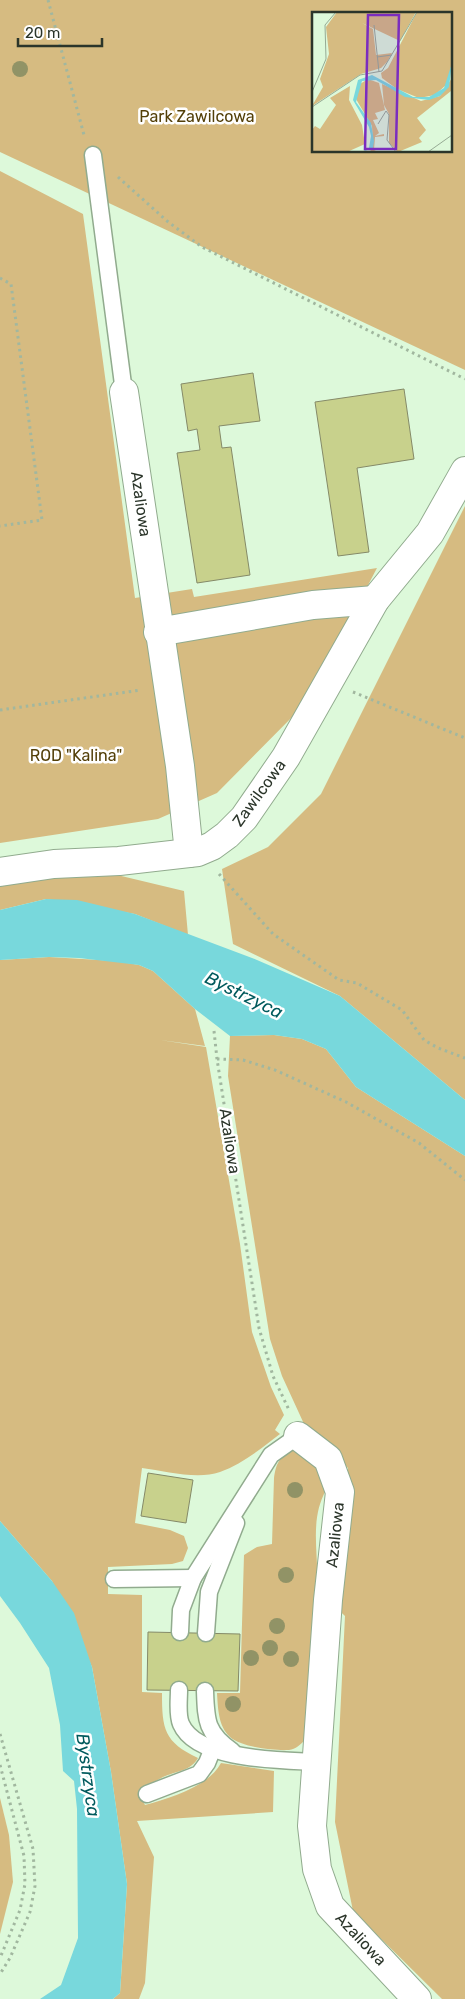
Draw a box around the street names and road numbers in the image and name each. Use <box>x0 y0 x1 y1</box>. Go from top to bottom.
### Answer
street label: Azaliowa <box>127 470 155 538</box>
street label: Zawilcowa <box>228 756 290 830</box>
street label: Azaliowa <box>215 1107 245 1175</box>
street label: Azaliowa <box>322 1501 348 1569</box>
street label: Azaliowa <box>332 1908 390 1970</box>

